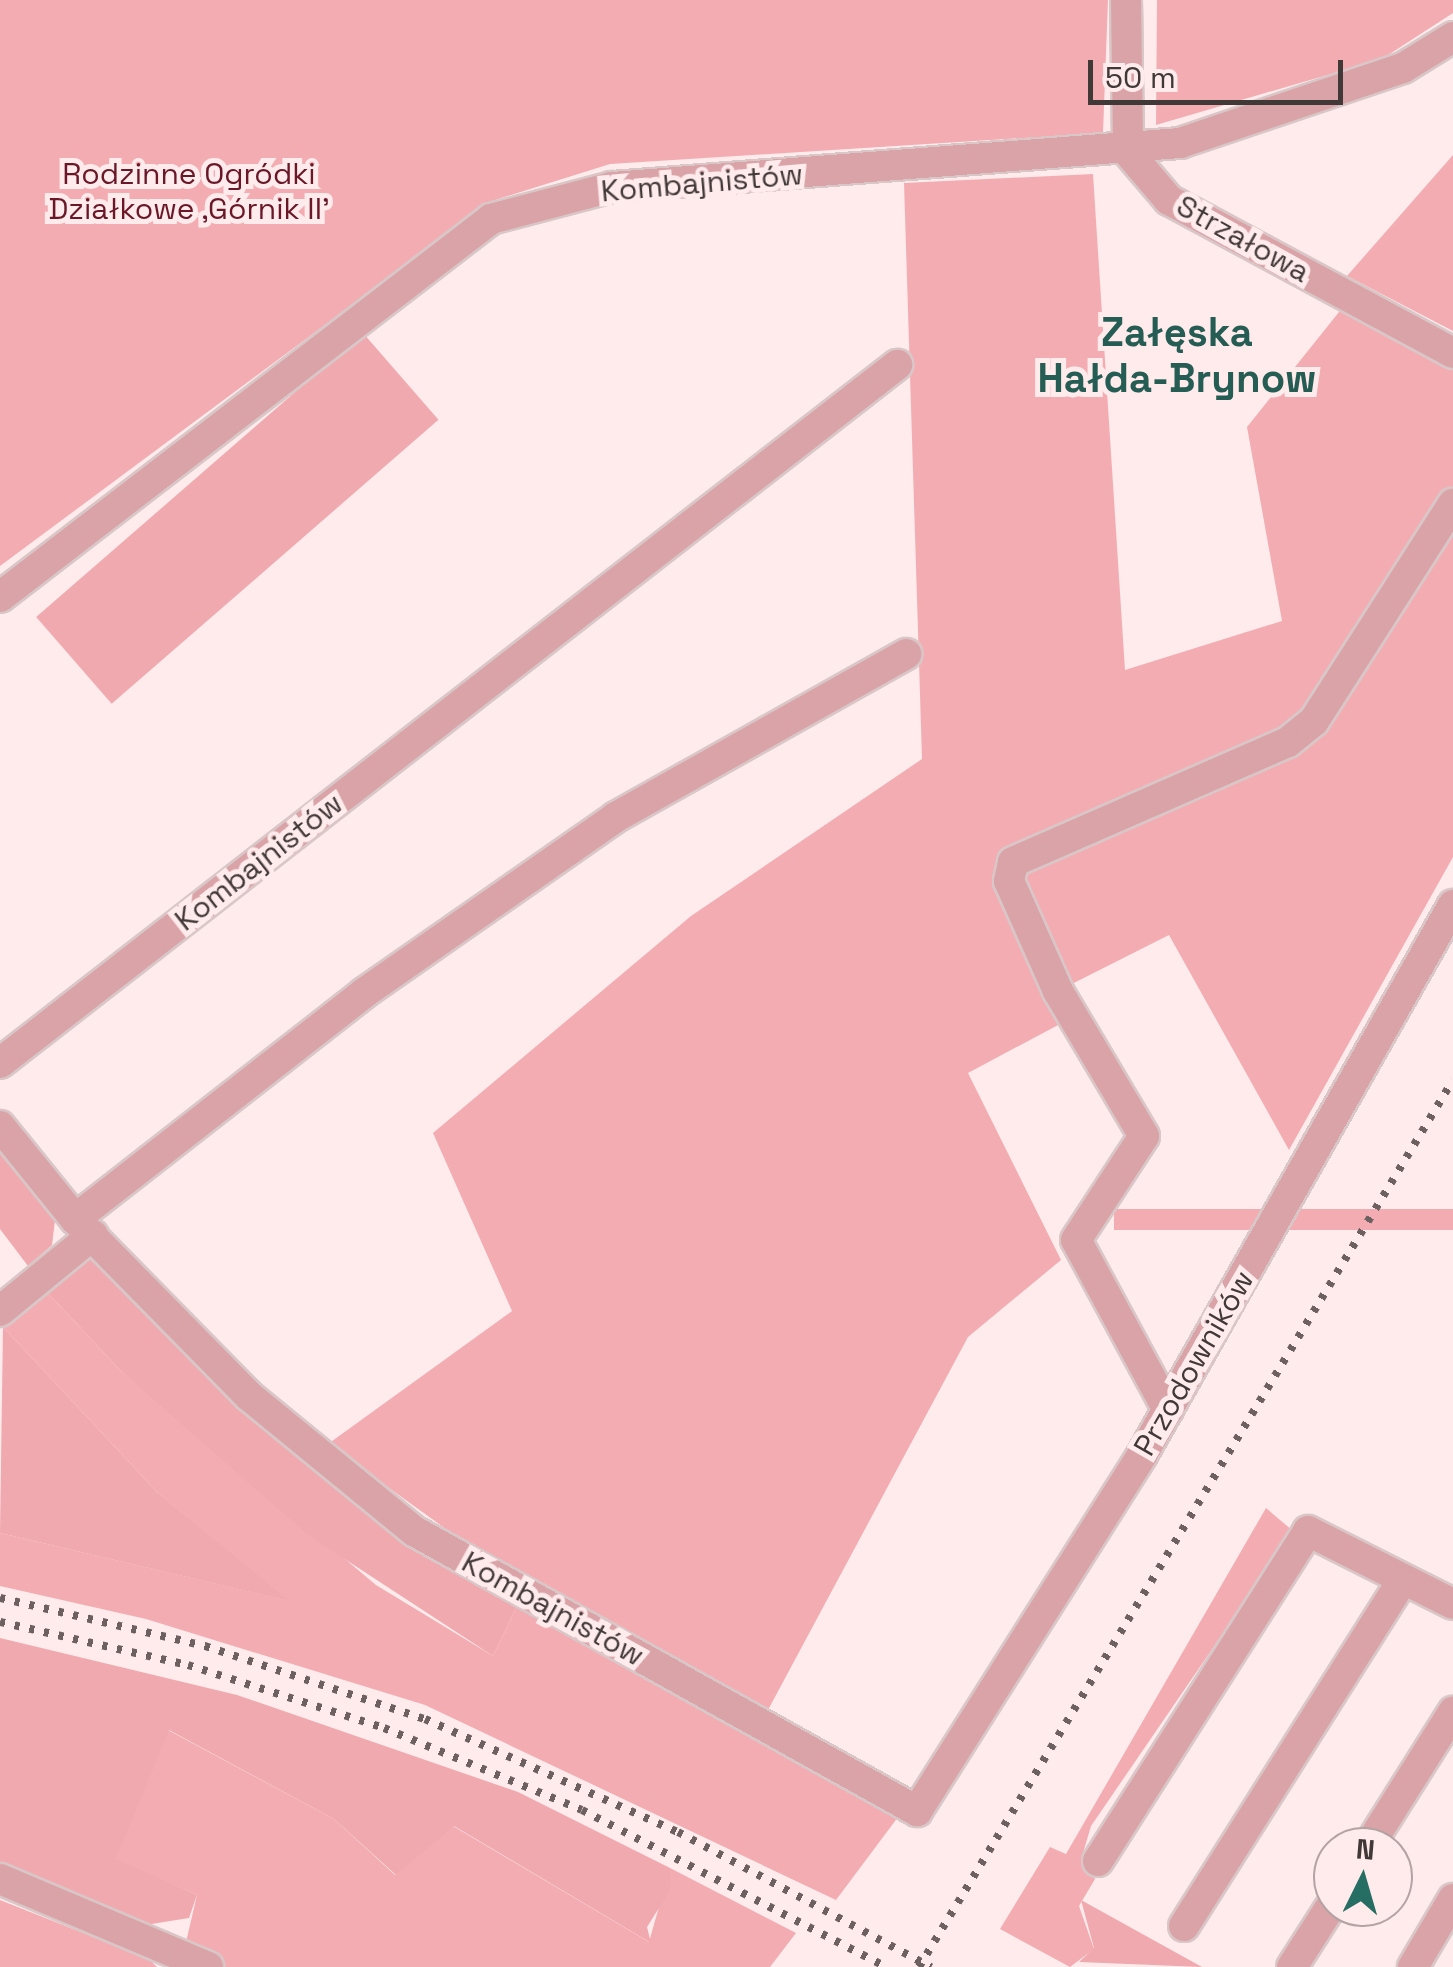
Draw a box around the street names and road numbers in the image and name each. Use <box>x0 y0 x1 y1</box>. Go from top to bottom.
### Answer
street label: Kombajnistów <box>599 156 805 210</box>
street label: Strzałowa <box>1170 188 1316 290</box>
street label: Kombajnistów <box>168 785 350 939</box>
street label: Przodowników <box>1126 1264 1262 1462</box>
street label: Kombajnistów <box>456 1544 650 1674</box>

